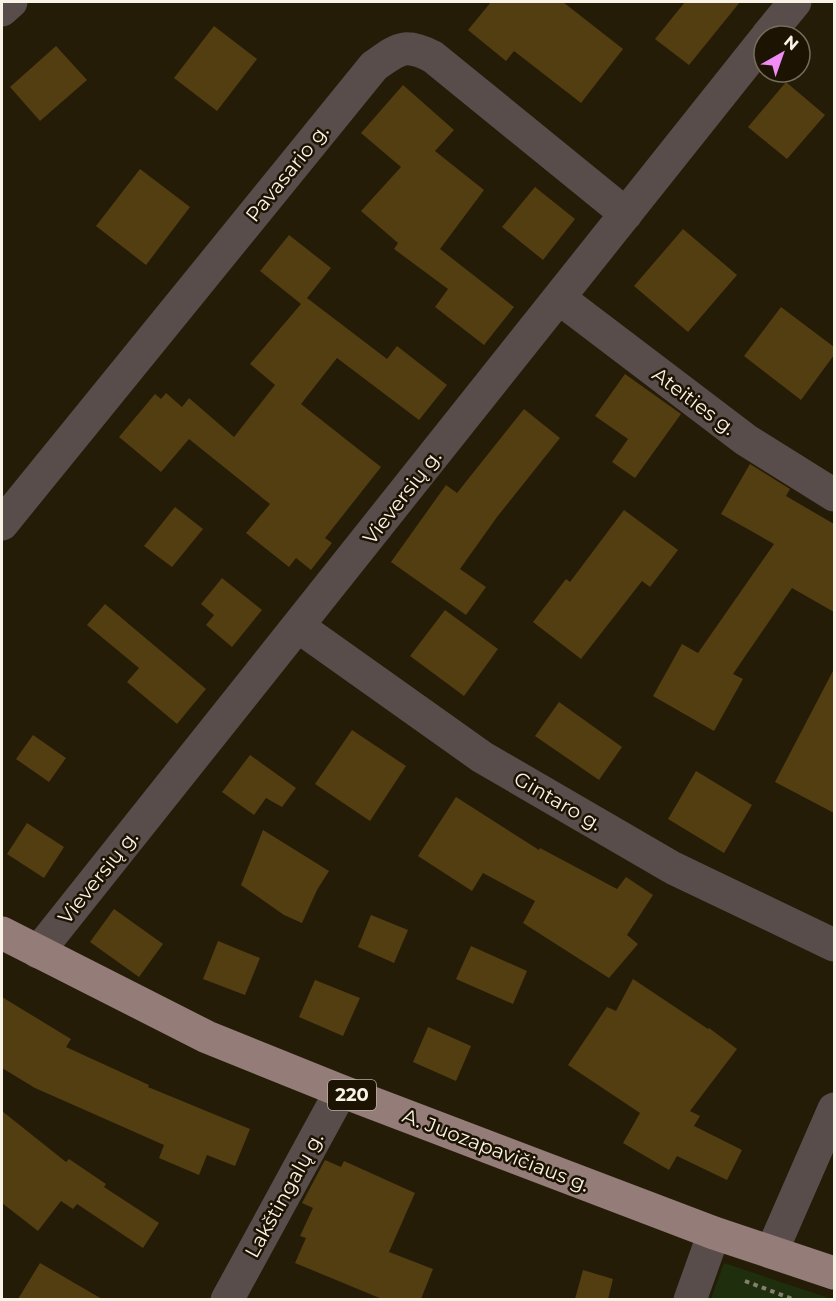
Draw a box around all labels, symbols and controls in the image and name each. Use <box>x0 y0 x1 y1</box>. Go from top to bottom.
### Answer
north arrow <box>752 24 812 84</box>
text: N <box>780 31 802 54</box>
street label: Pavasario g. <box>240 119 334 227</box>
street label: Ateities g. <box>648 362 740 440</box>
street label: Vieversių g. <box>358 445 446 549</box>
street label: Gintaro g. <box>510 766 606 836</box>
street label: Vieversių g. <box>53 825 143 929</box>
road number: 220 <box>328 1080 376 1110</box>
street label: A. Juozapavičiaus g. <box>399 1103 593 1197</box>
street label: Lakštingalų g. <box>240 1128 328 1262</box>

